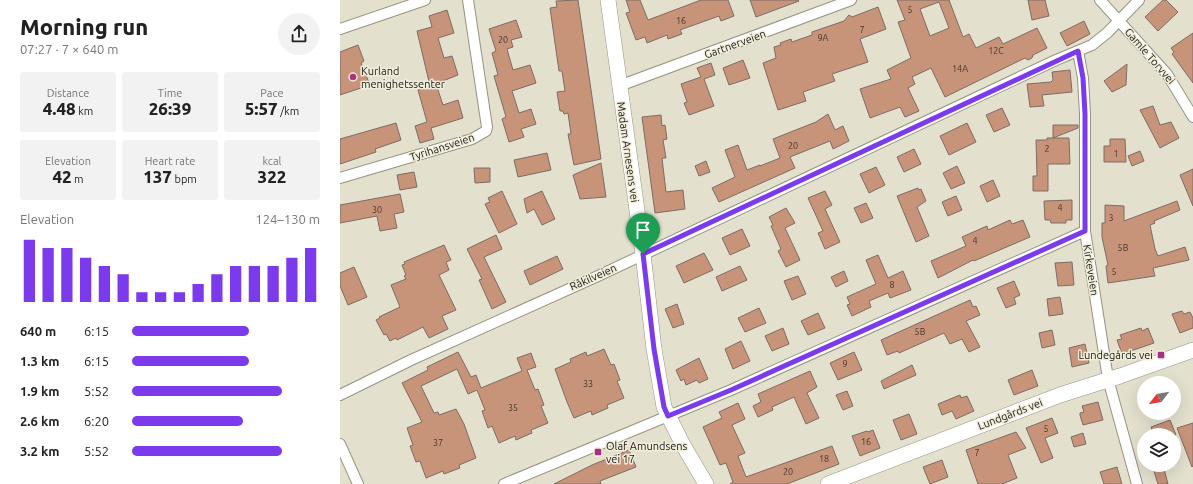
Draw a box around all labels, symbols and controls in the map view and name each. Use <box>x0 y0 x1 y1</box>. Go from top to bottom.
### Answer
house number: 5 <box>907 5 913 15</box>
button: share <box>278 13 320 55</box>
text: Morning run <box>20 14 148 39</box>
house number: 16 <box>676 16 686 26</box>
house number: 7 <box>859 25 865 35</box>
street label: Gamle Torvvei <box>1123 26 1177 86</box>
street label: Gartnerveien <box>703 27 767 61</box>
house number: 9A <box>818 33 829 43</box>
house number: 20 <box>498 35 508 45</box>
text: 07:27 · 7 × 640 m <box>20 42 119 56</box>
house number: 12C <box>988 46 1004 56</box>
house number: 14A <box>952 64 968 74</box>
place label: Kurland menighetssenter <box>361 65 446 90</box>
marker: Kurland menighetssenter <box>348 72 358 82</box>
text: Distance <box>47 87 89 99</box>
text: Time <box>158 87 182 99</box>
text: Pace <box>260 87 284 99</box>
text: 4.48 <box>43 99 76 118</box>
text: 26:39 <box>149 99 191 118</box>
text: 5:57 <box>245 99 278 118</box>
street label: Madam Arnesens vei <box>615 101 641 203</box>
text: km <box>76 105 93 117</box>
text: /km <box>278 105 299 117</box>
street label: Tyrihansveien <box>408 131 476 163</box>
house number: 20 <box>788 141 798 151</box>
house number: 2 <box>1044 144 1050 154</box>
house number: 1 <box>1113 149 1119 159</box>
text: Elevation <box>45 155 91 167</box>
text: Heart rate <box>145 155 195 167</box>
text: kcal <box>263 155 282 167</box>
text: 42 <box>52 167 72 186</box>
text: 137 <box>143 167 172 186</box>
text: 322 <box>258 167 286 186</box>
text: m <box>72 173 84 185</box>
text: bpm <box>172 173 197 185</box>
house number: 4 <box>1057 203 1063 213</box>
house number: 30 <box>372 205 382 215</box>
text: Elevation <box>20 212 74 226</box>
text: 124–130 m <box>255 212 320 226</box>
pin <box>626 213 660 254</box>
house number: 3 <box>1108 213 1114 223</box>
icon: arrive <box>632 219 654 241</box>
house number: 4 <box>972 236 978 246</box>
house number: 5B <box>1118 243 1129 253</box>
street label: Kirkeveien <box>1081 244 1101 296</box>
street label: Råkilveien <box>568 261 618 293</box>
house number: 5 <box>1111 267 1117 277</box>
house number: 8 <box>889 280 895 290</box>
text: 640 m <box>20 324 56 338</box>
text: 6:15 <box>84 324 109 338</box>
house number: 5B <box>915 327 926 337</box>
place label: Lundegårds vei <box>1078 349 1153 361</box>
marker: Lundegårds vei <box>1156 350 1166 360</box>
text: 1.3 km <box>20 354 59 368</box>
text: 6:15 <box>84 354 109 368</box>
house number: 9 <box>842 359 848 369</box>
north arrow <box>1137 376 1181 420</box>
map controls <box>1137 376 1181 472</box>
house number: 33 <box>583 379 593 389</box>
text: 1.9 km <box>20 384 59 398</box>
text: 5:52 <box>84 384 109 398</box>
street label: Lundgårds vei <box>976 396 1044 432</box>
house number: 35 <box>508 403 518 413</box>
text: 2.6 km <box>20 414 59 428</box>
text: 6:20 <box>84 414 109 428</box>
house number: 5 <box>1043 424 1049 434</box>
button: layers <box>1137 428 1181 472</box>
house number: 16 <box>861 437 871 447</box>
house number: 37 <box>433 438 443 448</box>
place label: Olaf Amundsens vei 17 <box>606 440 688 465</box>
text: 3.2 km <box>20 444 59 458</box>
text: 5:52 <box>84 444 109 458</box>
marker: Olaf Amundsens vei 17 <box>593 447 603 457</box>
house number: 7 <box>974 448 980 458</box>
house number: 18 <box>819 454 829 464</box>
house number: 20 <box>783 467 793 477</box>

